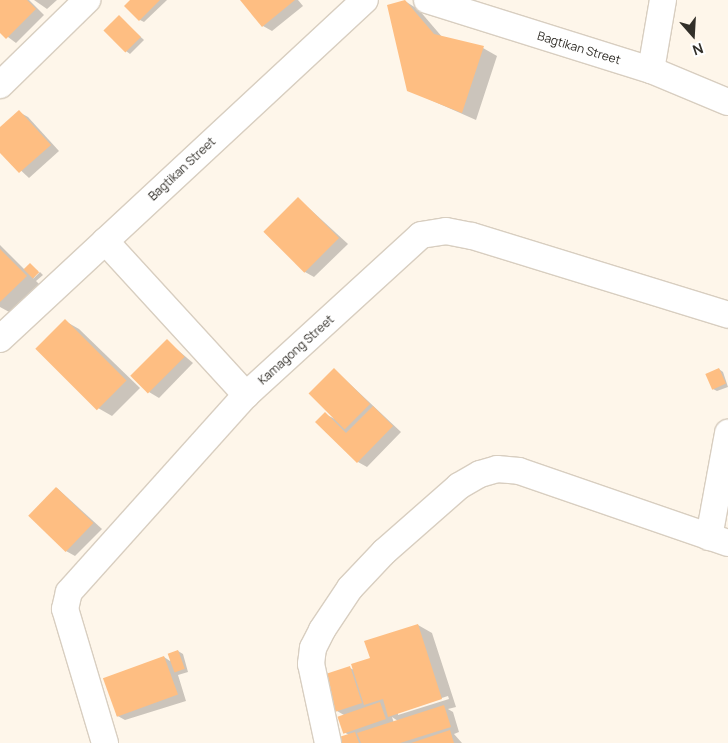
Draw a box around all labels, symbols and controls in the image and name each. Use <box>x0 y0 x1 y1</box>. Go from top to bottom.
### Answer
north arrow <box>668 10 718 60</box>
street label: Bagtikan Street <box>536 29 622 67</box>
text: N <box>690 39 706 60</box>
street label: Bagtikan Street <box>146 134 218 204</box>
street label: Kamagong Street <box>255 312 337 388</box>

